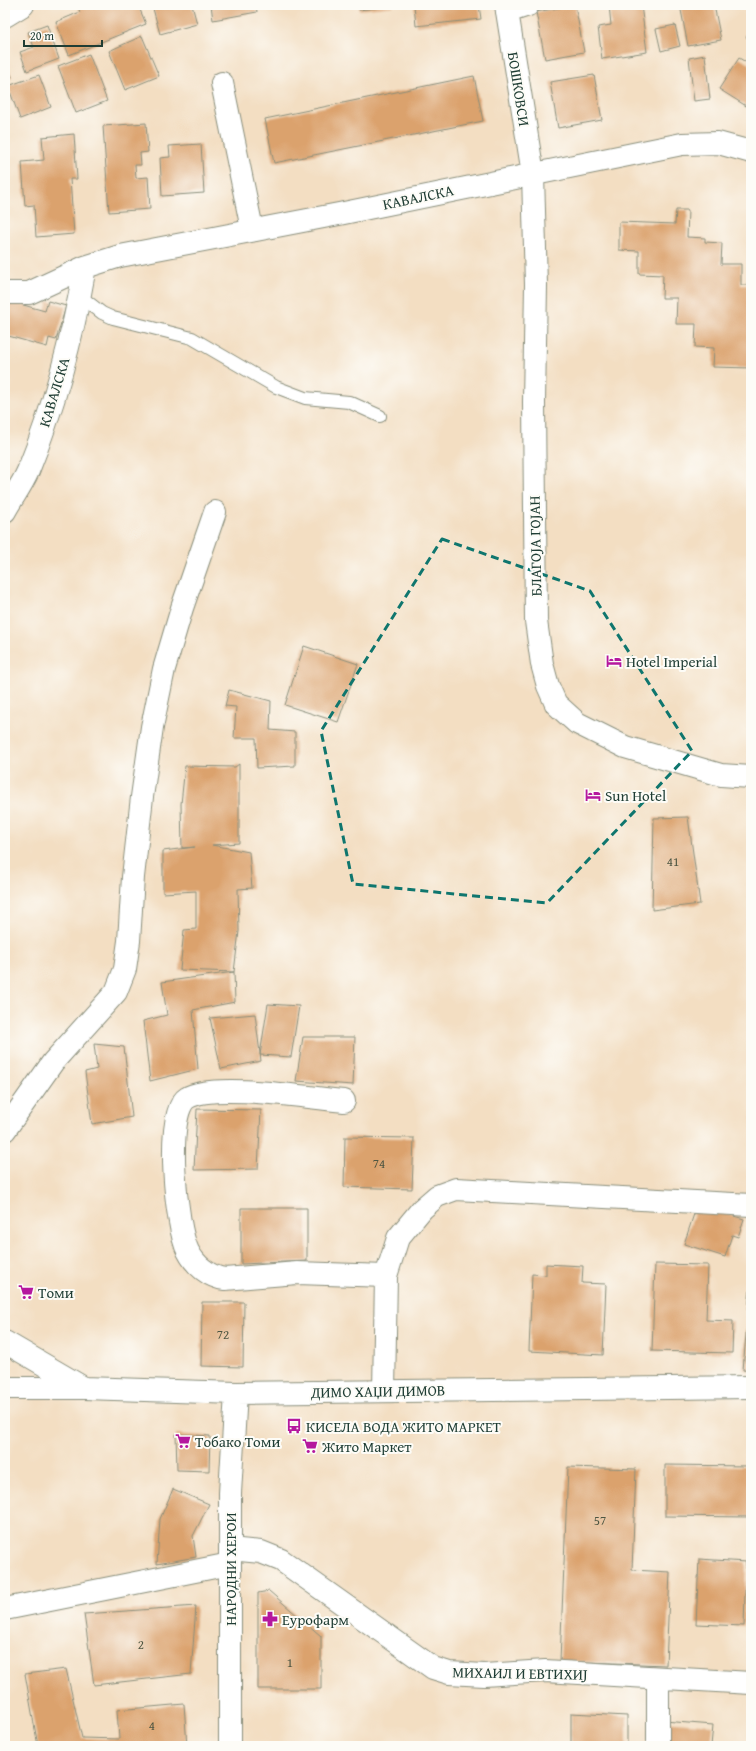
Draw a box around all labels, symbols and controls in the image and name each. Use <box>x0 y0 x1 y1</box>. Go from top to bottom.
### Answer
scale bar <box>24 22 102 48</box>
text: 20 m <box>30 27 54 44</box>
street label: БОШКОВСИ <box>503 50 535 128</box>
street label: КАВАЛСКА <box>381 179 455 215</box>
street label: КАВАЛСКА <box>33 355 75 429</box>
street label: БЛАГОЈА ГОЈАН <box>524 495 546 597</box>
place label: Hotel Imperial <box>626 651 717 672</box>
hotel icon: Hotel Imperial <box>605 652 623 670</box>
place label: Sun Hotel <box>605 785 666 806</box>
hotel icon: Sun Hotel <box>584 786 602 804</box>
house number: 41 <box>667 852 679 871</box>
house number: 74 <box>373 1154 385 1173</box>
place label: Томи <box>38 1282 74 1303</box>
supermarket icon: Томи <box>17 1283 35 1301</box>
house number: 72 <box>217 1325 229 1344</box>
street label: ДИМО ХАЏИ ДИМОВ <box>310 1379 445 1403</box>
place label: КИСЕЛА ВОДА ЖИТО МАРКЕТ <box>306 1416 502 1437</box>
bus stop icon: КИСЕЛА ВОДА ЖИТО МАРКЕТ <box>285 1417 303 1435</box>
place label: Тобако Томи <box>195 1431 280 1452</box>
supermarket icon: Тобако Томи <box>174 1432 192 1450</box>
place label: Жито Маркет <box>321 1436 412 1457</box>
supermarket icon: Жито Маркет <box>301 1437 319 1455</box>
house number: 57 <box>594 1511 606 1530</box>
street label: НАРОДНИ ХЕРОИ <box>220 1512 241 1626</box>
place label: Еурофарм <box>282 1609 349 1630</box>
pharmacy icon: Еурофарм <box>261 1610 279 1628</box>
house number: 2 <box>138 1635 144 1654</box>
house number: 1 <box>287 1653 293 1672</box>
street label: МИХАИЛ И ЕВТИХИЈ <box>452 1661 588 1685</box>
house number: 4 <box>149 1716 155 1735</box>

